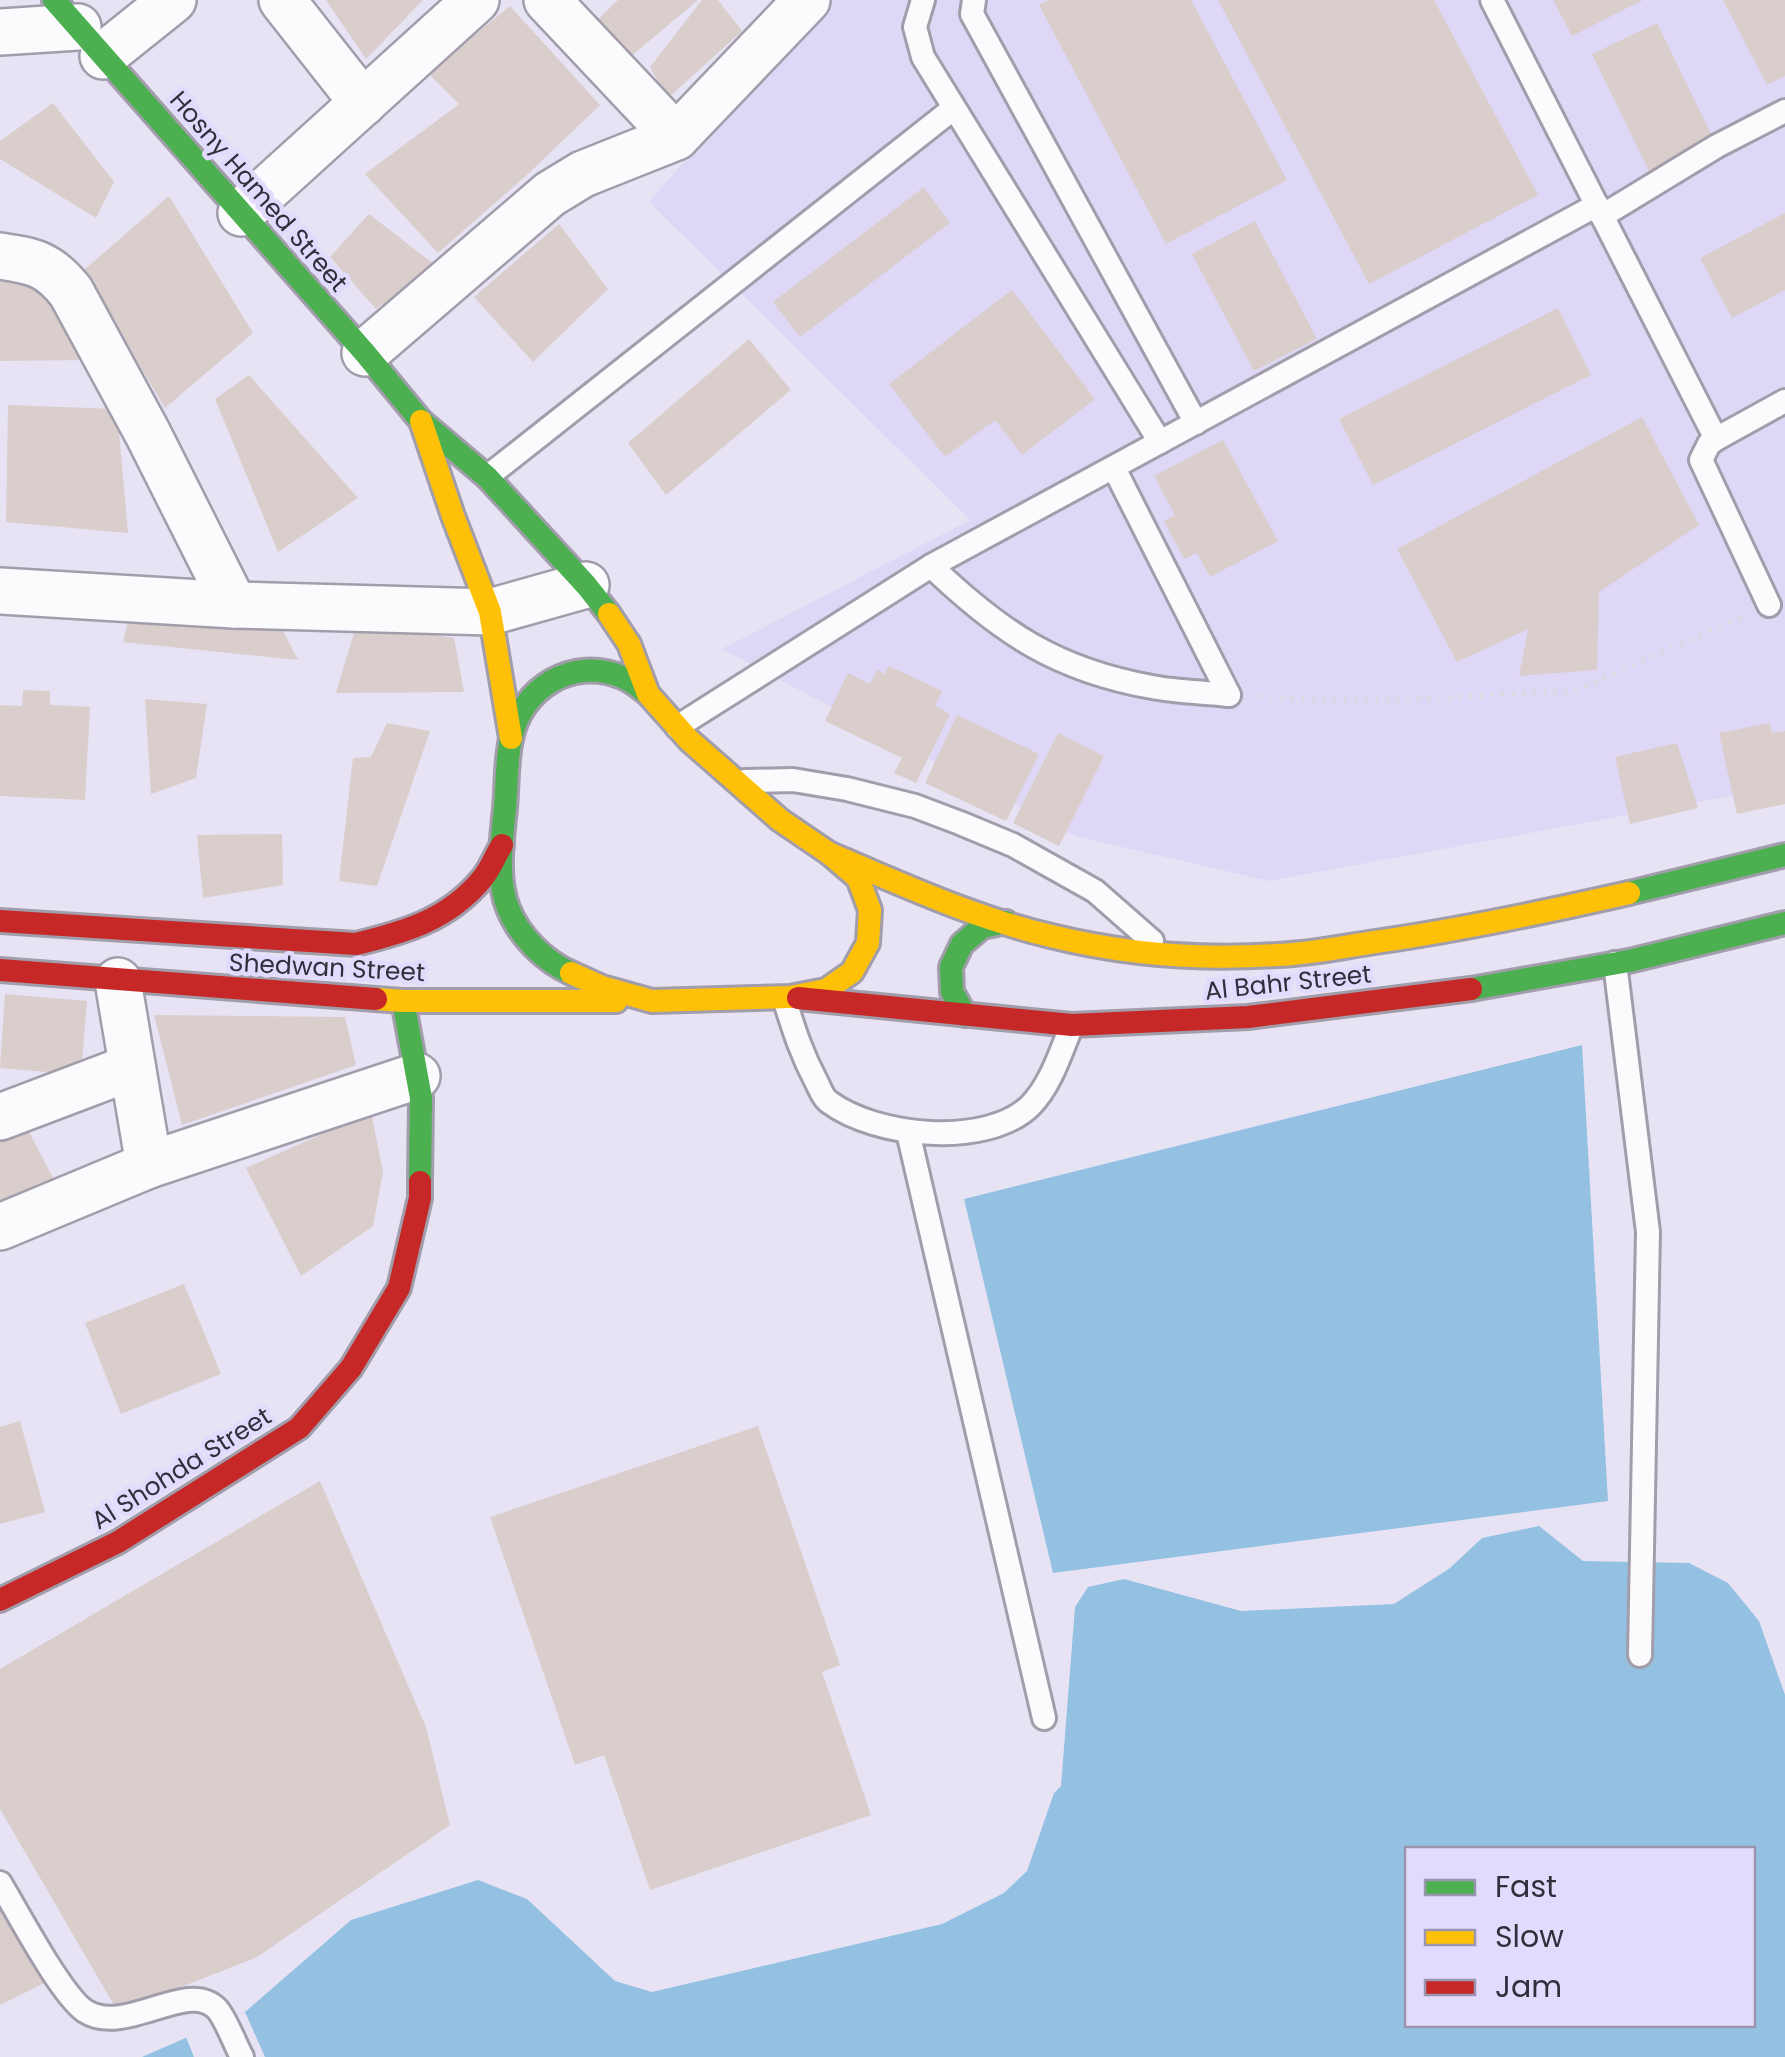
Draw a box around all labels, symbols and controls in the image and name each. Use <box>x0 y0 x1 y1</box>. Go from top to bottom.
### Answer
street label: Hosny Hamed Street <box>162 83 356 299</box>
street label: Shedwan Street <box>228 945 426 990</box>
street label: Al Bahr Street <box>1203 956 1373 1009</box>
street label: Al Shohda Street <box>85 1399 278 1538</box>
legend <box>1405 1847 1755 2027</box>
text: Fast <box>1495 1865 1557 1908</box>
text: Slow <box>1495 1915 1564 1958</box>
text: Jam <box>1495 1965 1562 2008</box>

